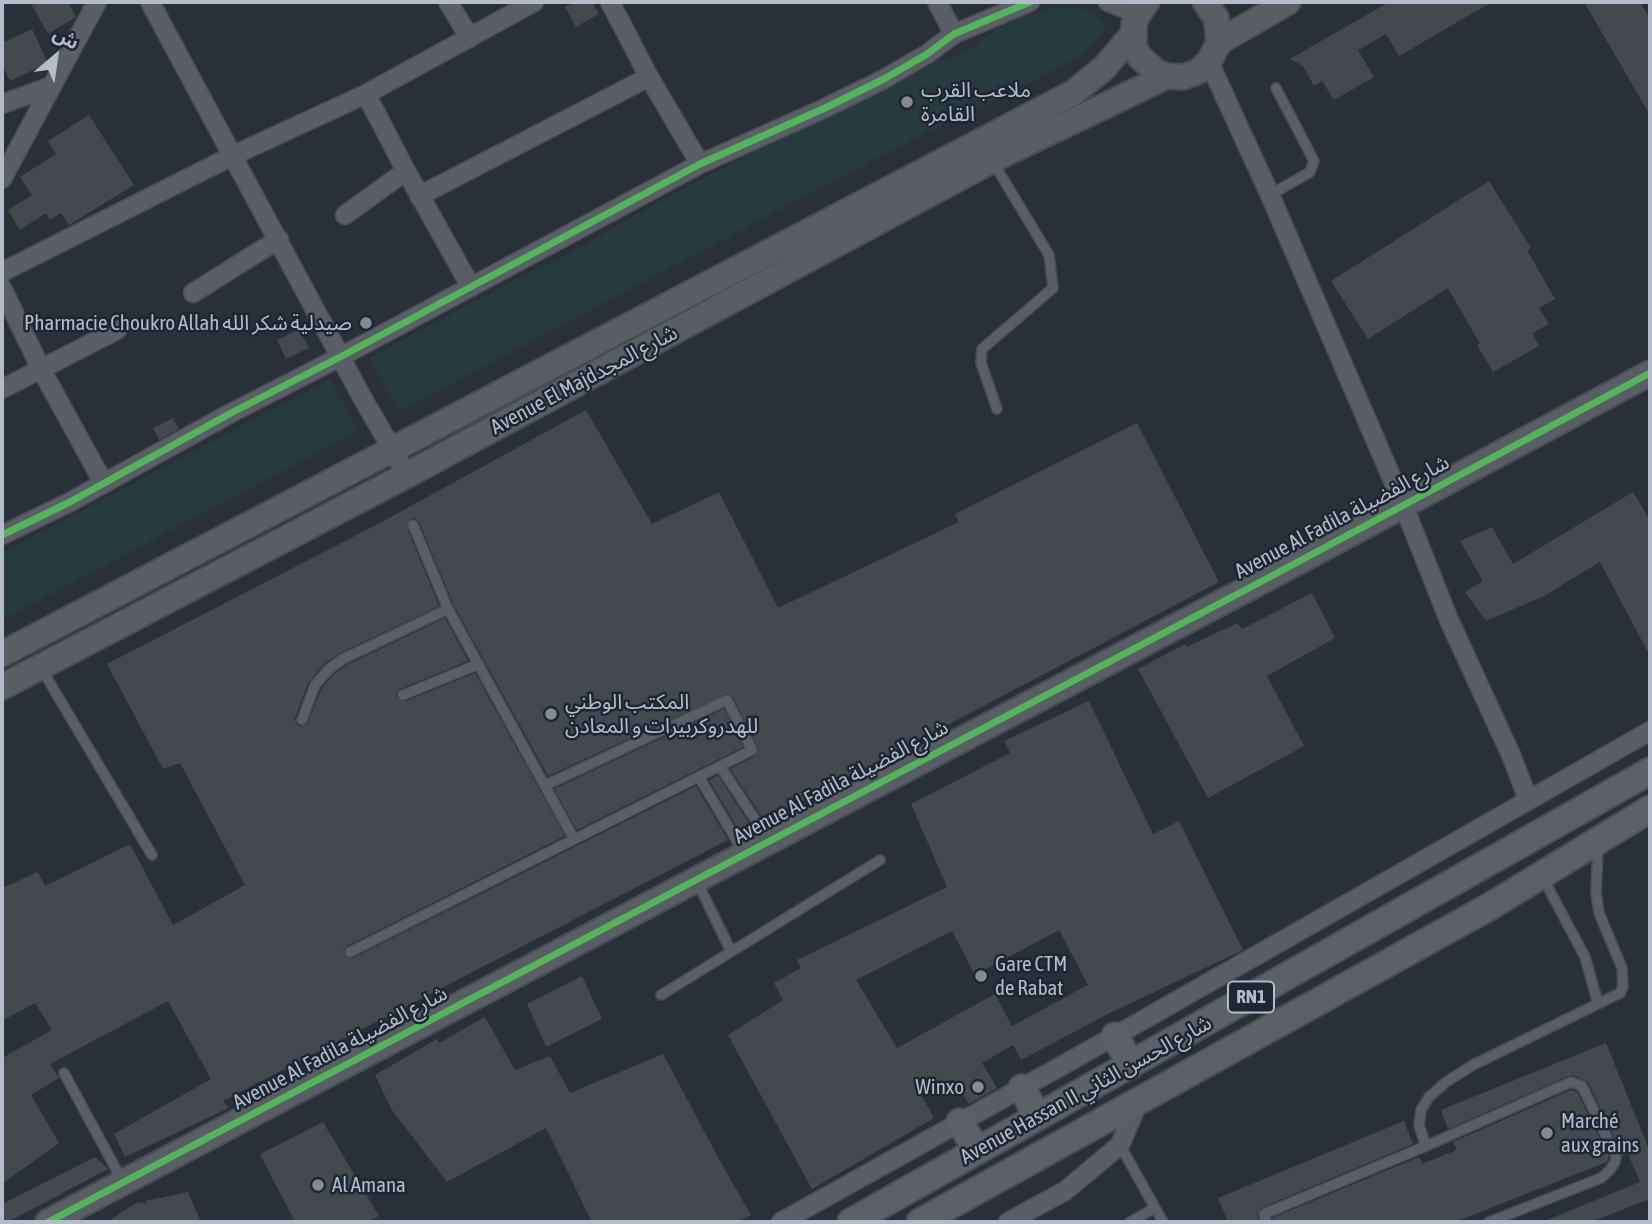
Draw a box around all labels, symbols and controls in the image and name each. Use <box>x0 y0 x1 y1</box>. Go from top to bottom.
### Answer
north arrow <box>21 21 91 91</box>
text: ش <box>49 22 83 54</box>
place label: ملاعب القرب القامرة <box>921 77 1031 127</box>
marker: ملاعب القرب القامرة <box>899 94 915 110</box>
place label: Pharmacie Choukro Allah صيدلية شكر الله <box>24 310 352 336</box>
marker: Pharmacie Choukro Allah صيدلية شكر الله <box>358 315 374 331</box>
street label: Avenue El Majdشارع المجد <box>486 320 682 440</box>
street label: Avenue Al Fadila شارع الفضيلة <box>1230 450 1454 584</box>
place label: المكتب الوطني للهدروكربيرات و المعادن <box>565 689 758 739</box>
marker: المكتب الوطني للهدروكربيرات و المعادن <box>543 706 559 722</box>
street label: Avenue Al Fadila شارع الفضيلة <box>729 715 953 849</box>
place label: Gare CTM de Rabat <box>995 951 1067 1001</box>
marker: Gare CTM de Rabat <box>973 968 989 984</box>
street label: Avenue Al Fadila شارع الفضيلة <box>228 981 452 1115</box>
road number: RN1 <box>1228 981 1274 1012</box>
street label: Avenue Hassan II شارع الحسن الثاني <box>956 1010 1216 1170</box>
place label: Winxo <box>916 1074 964 1100</box>
marker: Winxo <box>970 1079 986 1095</box>
place label: Marché aux grains <box>1561 1108 1639 1158</box>
marker: Marché aux grains <box>1539 1125 1555 1141</box>
place label: Al Amana <box>332 1172 406 1198</box>
marker: Al Amana <box>310 1177 326 1193</box>

